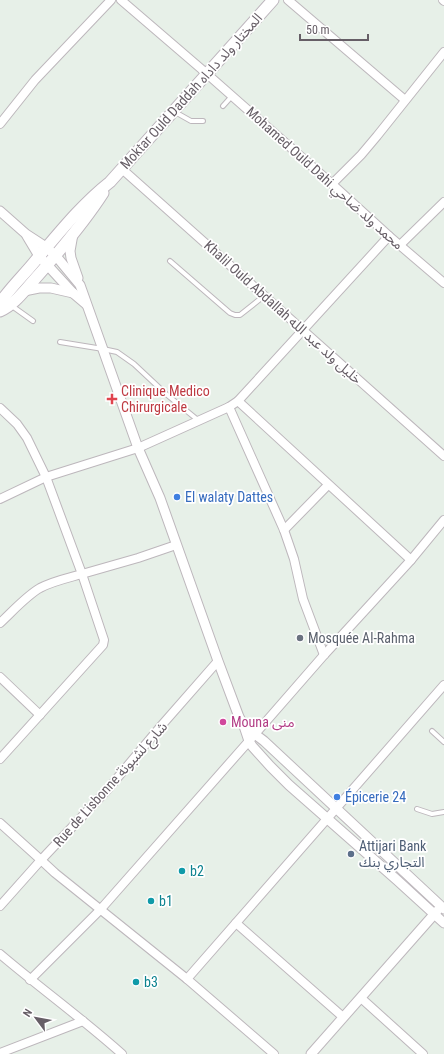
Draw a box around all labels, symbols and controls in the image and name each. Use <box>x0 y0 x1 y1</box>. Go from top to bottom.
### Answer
street label: Moktar Ould Daddah المختار ولد داداه <box>117 10 266 173</box>
scale bar <box>300 16 368 42</box>
text: 50 m <box>306 23 330 37</box>
street label: Mohamed Ould Dahi محمد ولد ضاحي <box>241 103 407 255</box>
street label: Khalil Ould Abdallah خليل ولد عبد الله <box>200 237 365 388</box>
place label: Clinique Medico Chirurgicale <box>121 383 210 415</box>
marker: Clinique Medico Chirurgicale <box>106 393 118 405</box>
place label: El walaty Dattes <box>185 489 273 505</box>
marker: El walaty Dattes <box>172 492 182 502</box>
place label: Mosquée Al-Rahma <box>308 630 415 646</box>
marker: Mosquée Al-Rahma <box>295 633 305 643</box>
place label: Mouna منى <box>231 714 295 731</box>
marker: Mouna منى <box>218 717 228 727</box>
street label: Rue de Lisbonne شارع لشبونة <box>50 718 172 852</box>
place label: Épicerie 24 <box>345 788 406 805</box>
marker: Épicerie 24 <box>332 792 342 802</box>
place label: Attijari Bank التجاري بنك <box>359 838 427 873</box>
marker: Attijari Bank التجاري بنك <box>346 849 356 859</box>
place label: b2 <box>190 863 204 879</box>
marker: b2 <box>177 866 187 876</box>
place label: b1 <box>159 893 173 909</box>
marker: b1 <box>146 896 156 906</box>
place label: b3 <box>144 974 158 990</box>
marker: b3 <box>131 977 141 987</box>
north arrow <box>16 998 56 1038</box>
text: N <box>21 1006 35 1019</box>

